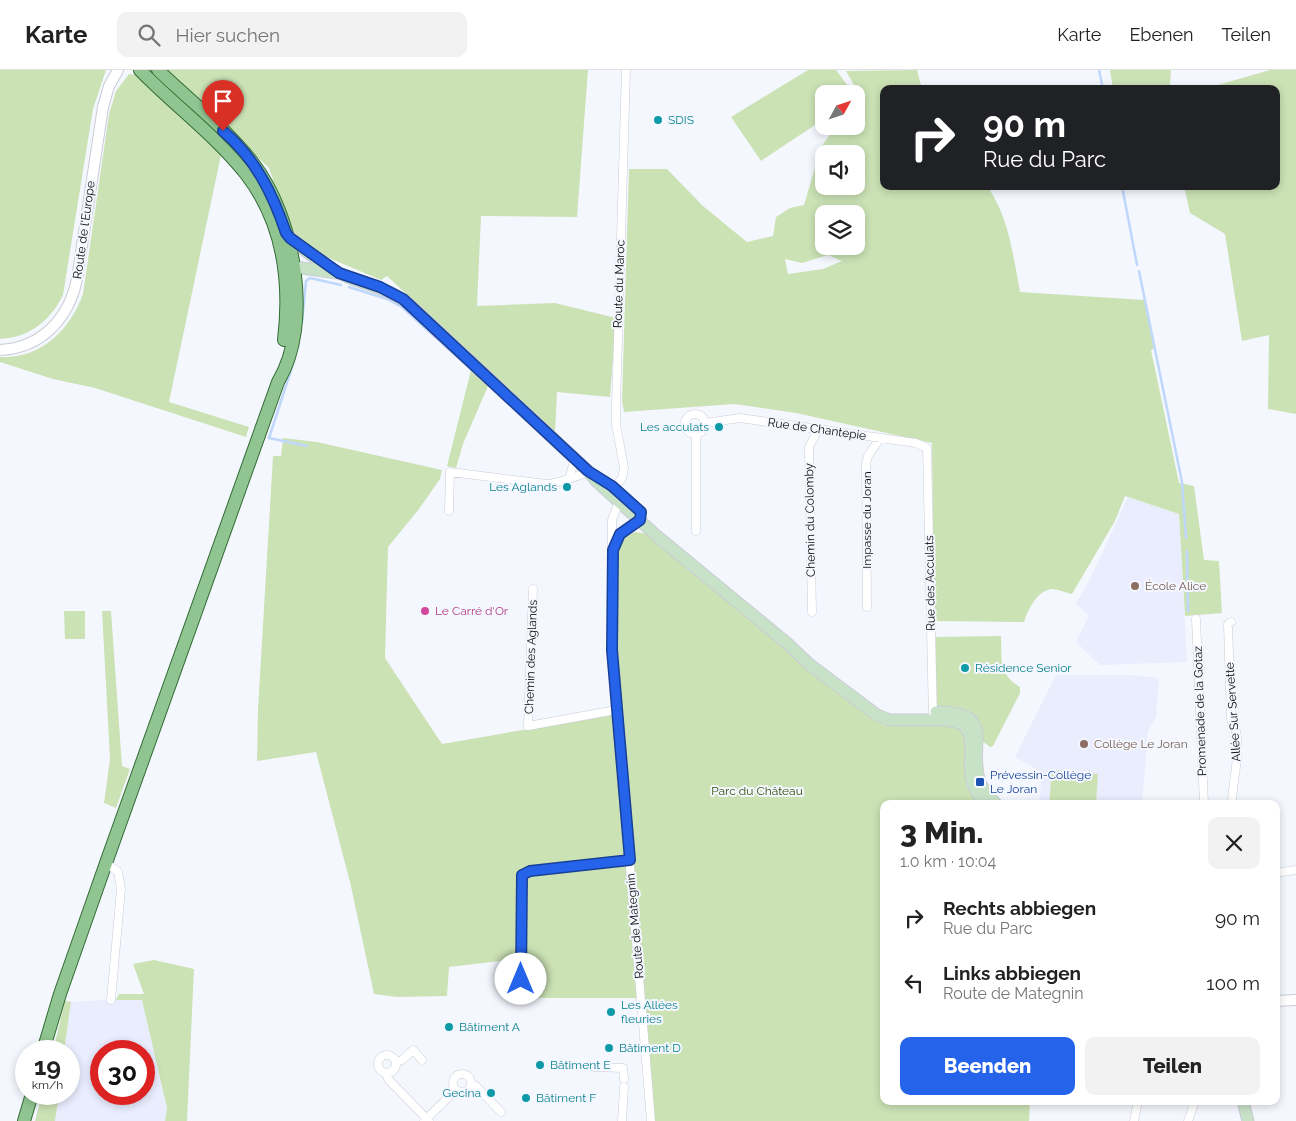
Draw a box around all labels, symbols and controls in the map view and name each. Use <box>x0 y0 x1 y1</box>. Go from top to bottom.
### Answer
search box <box>117 12 467 57</box>
text: Karte <box>25 20 87 49</box>
icon: search <box>135 21 163 49</box>
text: Hier suchen <box>175 24 280 46</box>
text: Karte <box>1057 24 1101 45</box>
text: Ebenen <box>1129 24 1194 45</box>
text: Teilen <box>1222 24 1271 45</box>
pin <box>202 80 244 131</box>
north arrow <box>815 85 865 135</box>
map controls <box>815 85 865 255</box>
icon: arrive <box>209 87 237 115</box>
text: 90 m <box>983 104 1066 145</box>
icon: right <box>900 105 965 170</box>
place label: SDIS <box>668 113 694 127</box>
marker: SDIS <box>652 114 664 126</box>
button: sound <box>815 145 865 195</box>
text: Rue du Parc <box>983 146 1106 172</box>
street label: Route de l'Europe <box>70 180 98 280</box>
button: layers <box>815 205 865 255</box>
street label: Route du Maroc <box>610 239 628 328</box>
street label: Rue de Chantepie <box>767 415 867 443</box>
place label: Les acculats <box>640 420 709 434</box>
marker: Les acculats <box>713 421 725 433</box>
street label: Chemin du Colomby <box>802 462 818 577</box>
street label: Impasse du Joran <box>860 471 874 569</box>
place label: Les Aglands <box>489 480 557 494</box>
marker: Les Aglands <box>561 481 573 493</box>
street label: Rue des Acculats <box>922 535 938 631</box>
place label: École Alice <box>1145 579 1206 593</box>
marker: École Alice <box>1129 580 1141 592</box>
street label: Chemin des Aglands <box>522 599 540 714</box>
place label: Le Carré d'Or <box>435 604 509 618</box>
marker: Le Carré d'Or <box>419 605 431 617</box>
street label: Promenade de la Gotaz <box>1191 646 1209 776</box>
place label: Résidence Senior <box>975 661 1072 675</box>
marker: Résidence Senior <box>959 662 971 674</box>
street label: Allée Sur Servette <box>1223 662 1243 762</box>
place label: Collège Le Joran <box>1094 737 1188 751</box>
marker: Collège Le Joran <box>1078 738 1090 750</box>
place label: Prévessin-Collège Le Joran <box>990 768 1091 796</box>
marker: Prévessin-Collège Le Joran <box>974 776 986 788</box>
park label: Parc du Château <box>711 784 803 798</box>
text: 3 Min. <box>900 815 984 850</box>
button: close <box>1208 817 1260 869</box>
text: 1.0 km · 10:04 <box>900 852 996 871</box>
street label: Route de Mategnin <box>623 873 647 979</box>
text: Rechts abbiegen <box>943 897 1096 919</box>
icon: right <box>900 904 928 932</box>
text: 90 m <box>1215 907 1260 929</box>
text: Rue du Parc <box>943 919 1033 938</box>
position arrow <box>494 952 546 1004</box>
text: Links abbiegen <box>943 962 1081 984</box>
icon: left <box>900 969 928 997</box>
text: 100 m <box>1206 972 1260 994</box>
text: Route de Mategnin <box>943 984 1084 1003</box>
place label: Les Allées fleuries <box>621 998 678 1026</box>
marker: Les Allées fleuries <box>605 1006 617 1018</box>
place label: Bâtiment A <box>459 1020 520 1034</box>
marker: Bâtiment A <box>443 1021 455 1033</box>
button: Beenden <box>900 1037 1075 1095</box>
button: Teilen <box>1085 1037 1260 1095</box>
speed limit sign: 30 <box>90 1040 155 1105</box>
place label: Bâtiment D <box>619 1041 681 1055</box>
marker: Bâtiment D <box>603 1042 615 1054</box>
text: 19 <box>34 1051 61 1081</box>
place label: Bâtiment E <box>550 1058 611 1072</box>
marker: Bâtiment E <box>534 1059 546 1071</box>
text: km/h <box>32 1078 63 1092</box>
place label: Gecina <box>443 1086 481 1100</box>
marker: Gecina <box>485 1087 497 1099</box>
place label: Bâtiment F <box>536 1091 596 1105</box>
marker: Bâtiment F <box>520 1092 532 1104</box>

